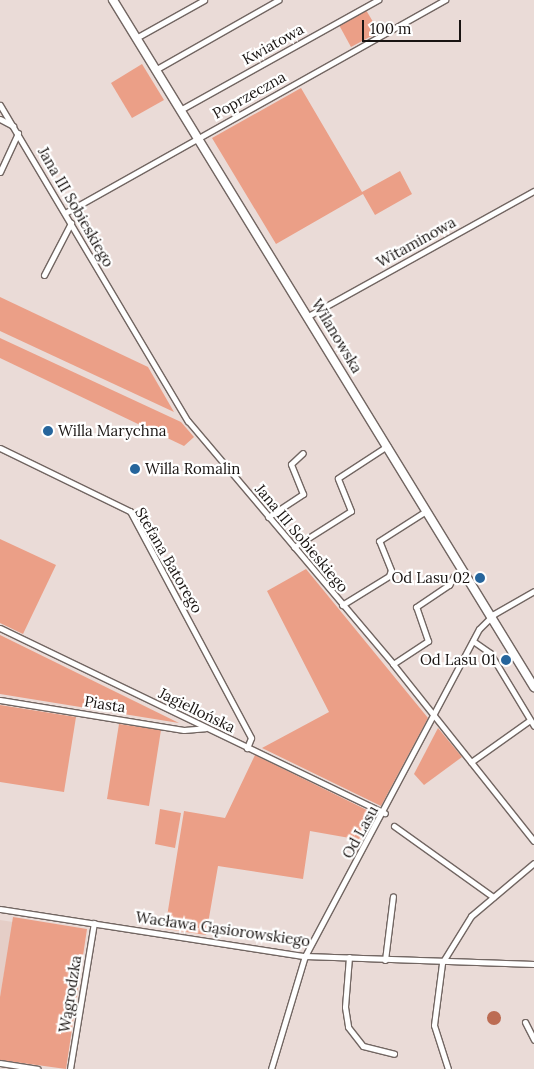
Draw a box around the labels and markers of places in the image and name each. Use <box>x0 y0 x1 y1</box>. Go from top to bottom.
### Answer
place label: Willa Marychna <box>58 422 167 440</box>
marker: Willa Marychna <box>42 425 54 437</box>
place label: Willa Romalin <box>145 460 240 478</box>
marker: Willa Romalin <box>129 463 141 475</box>
place label: Od Lasu 02 <box>391 569 470 587</box>
marker: Od Lasu 02 <box>474 572 486 584</box>
place label: Od Lasu 01 <box>420 651 496 669</box>
marker: Od Lasu 01 <box>500 654 512 666</box>

